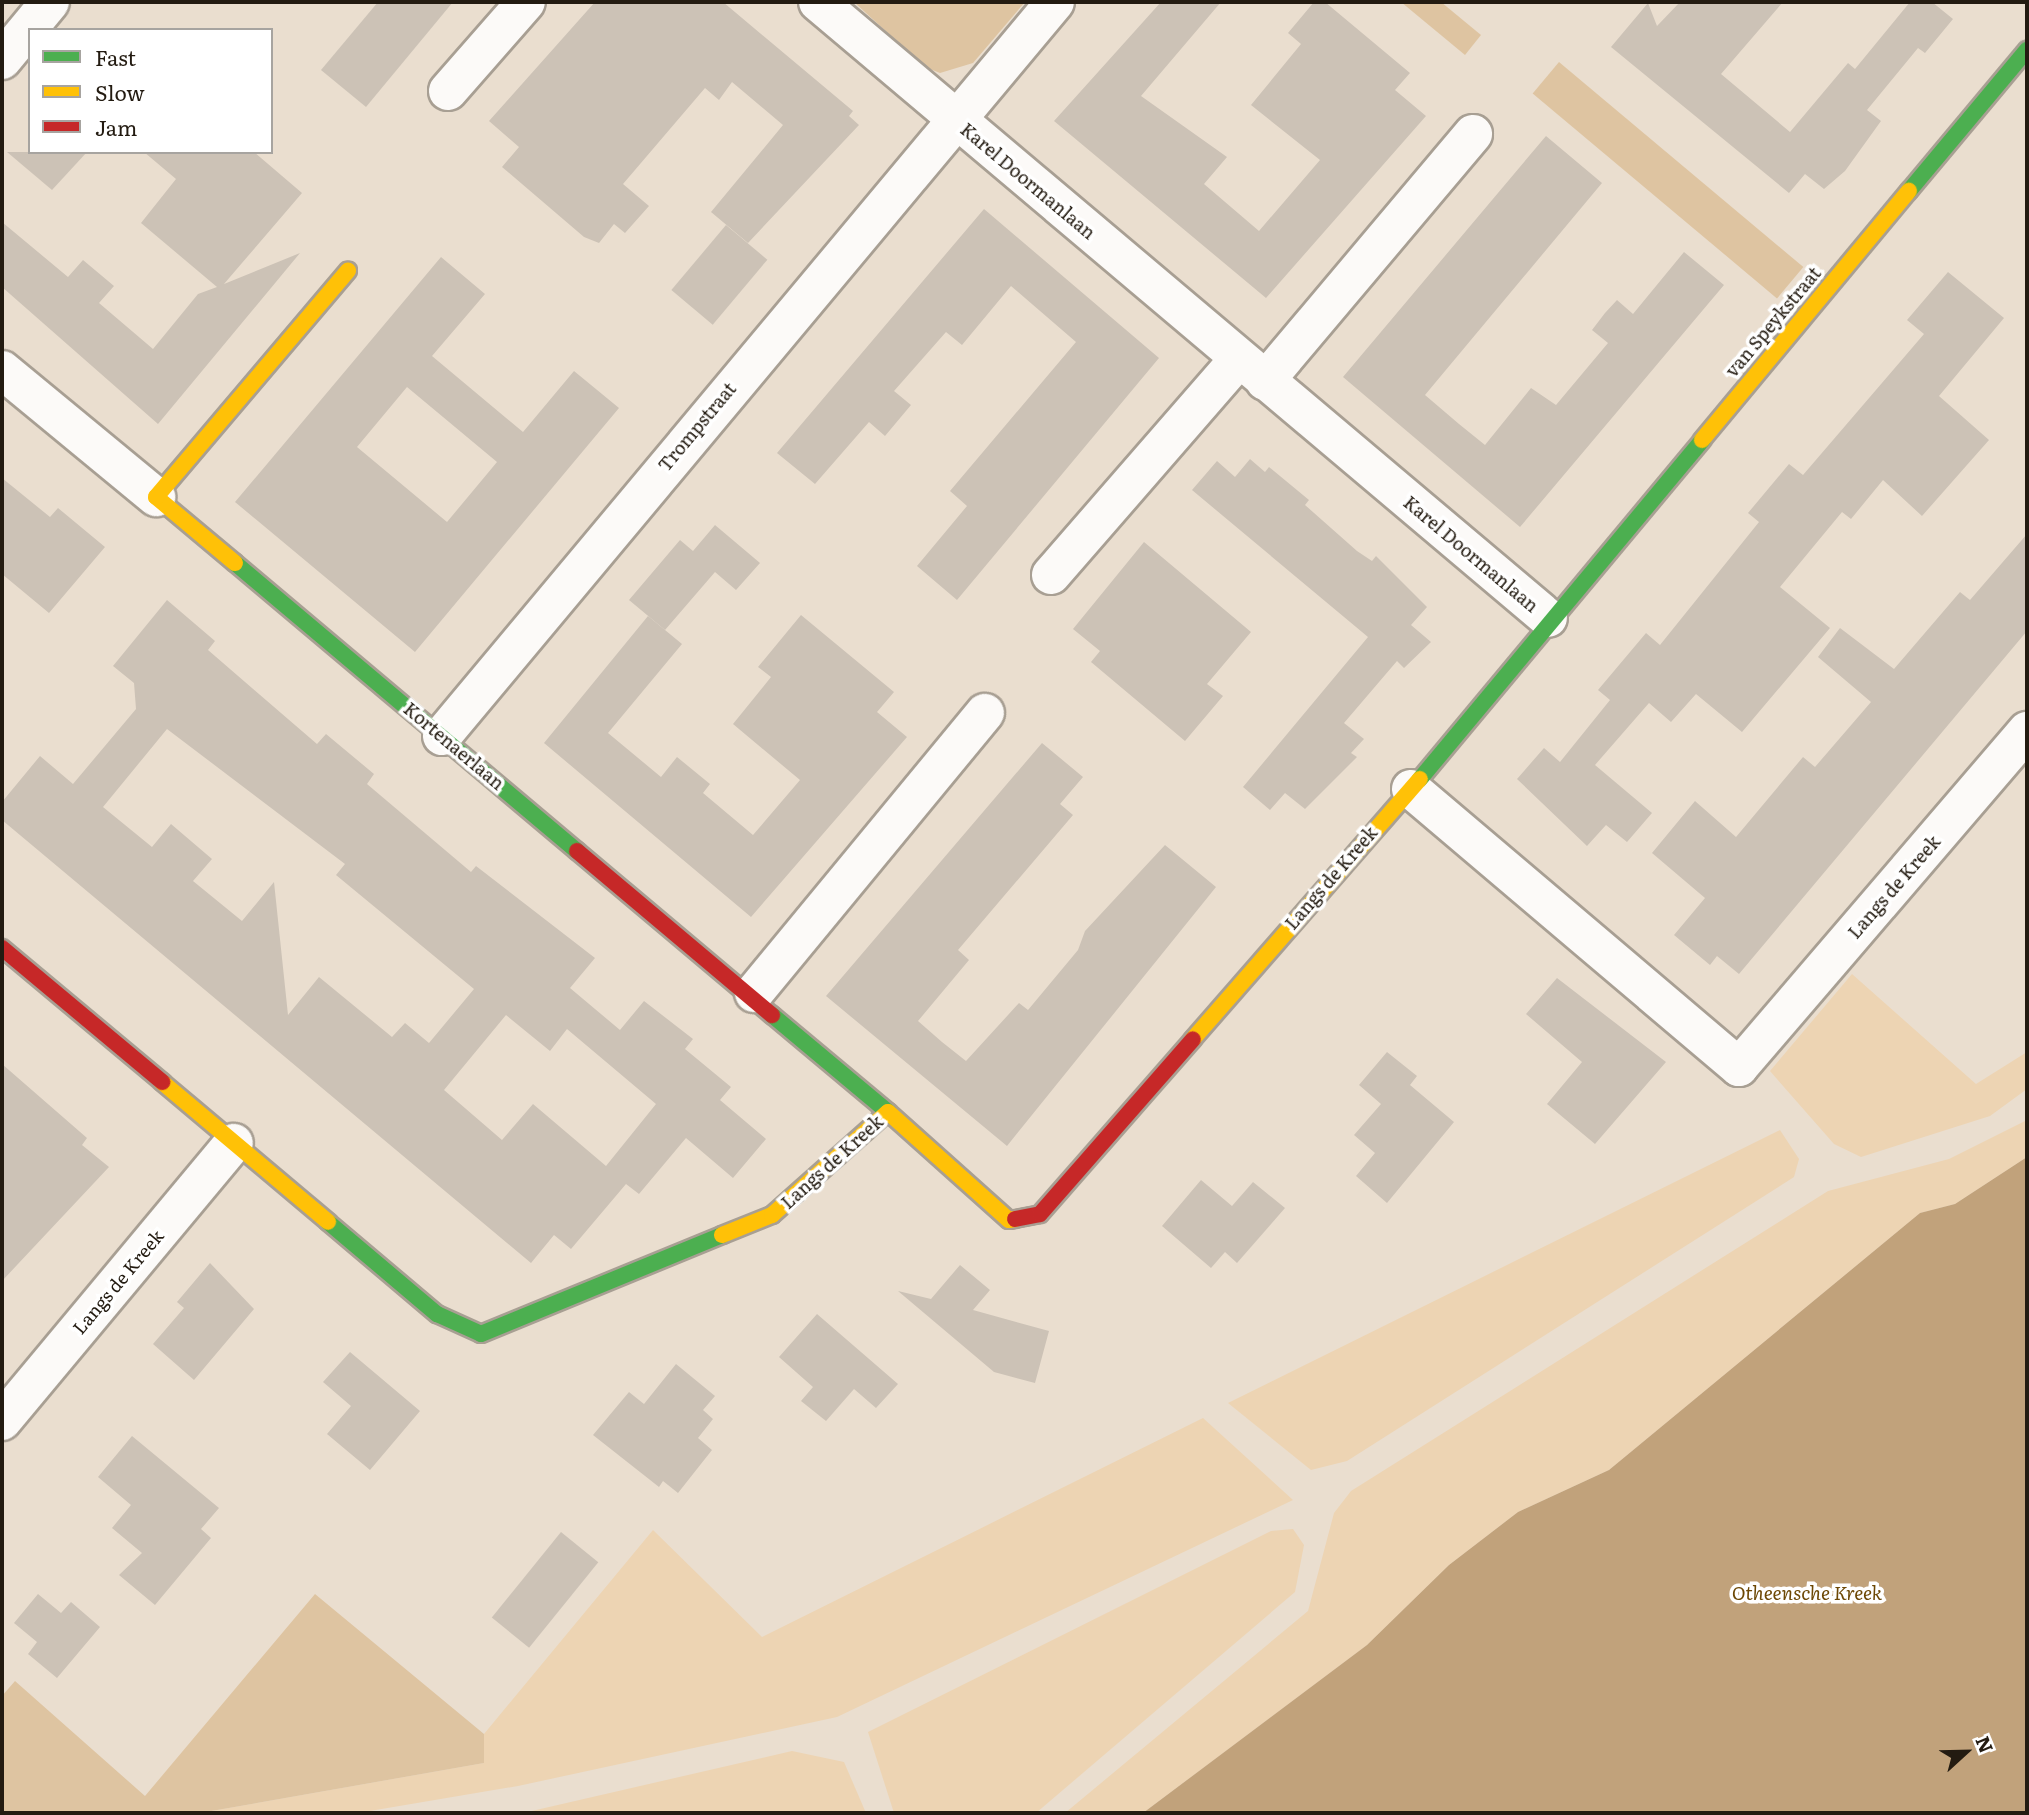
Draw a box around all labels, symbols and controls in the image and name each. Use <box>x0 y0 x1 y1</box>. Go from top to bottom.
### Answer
legend <box>28 28 273 154</box>
text: Fast <box>95 41 136 72</box>
text: Slow <box>95 76 145 107</box>
text: Jam <box>95 111 137 142</box>
street label: Karel Doormanlaan <box>956 118 1100 244</box>
street label: van Speykstraat <box>1721 263 1825 381</box>
street label: Trompstraat <box>654 378 740 476</box>
street label: Karel Doormanlaan <box>1399 491 1543 617</box>
street label: Kortenaerlaan <box>399 698 509 794</box>
street label: Langs de Kreek <box>1280 822 1382 934</box>
street label: Langs de Kreek <box>1843 831 1945 943</box>
street label: Langs de Kreek <box>777 1111 887 1213</box>
street label: Langs de Kreek <box>68 1225 168 1339</box>
water label: Otheensche Kreek <box>1732 1582 1882 1604</box>
north arrow <box>1931 1717 2001 1787</box>
text: N <box>1969 1731 2001 1757</box>

